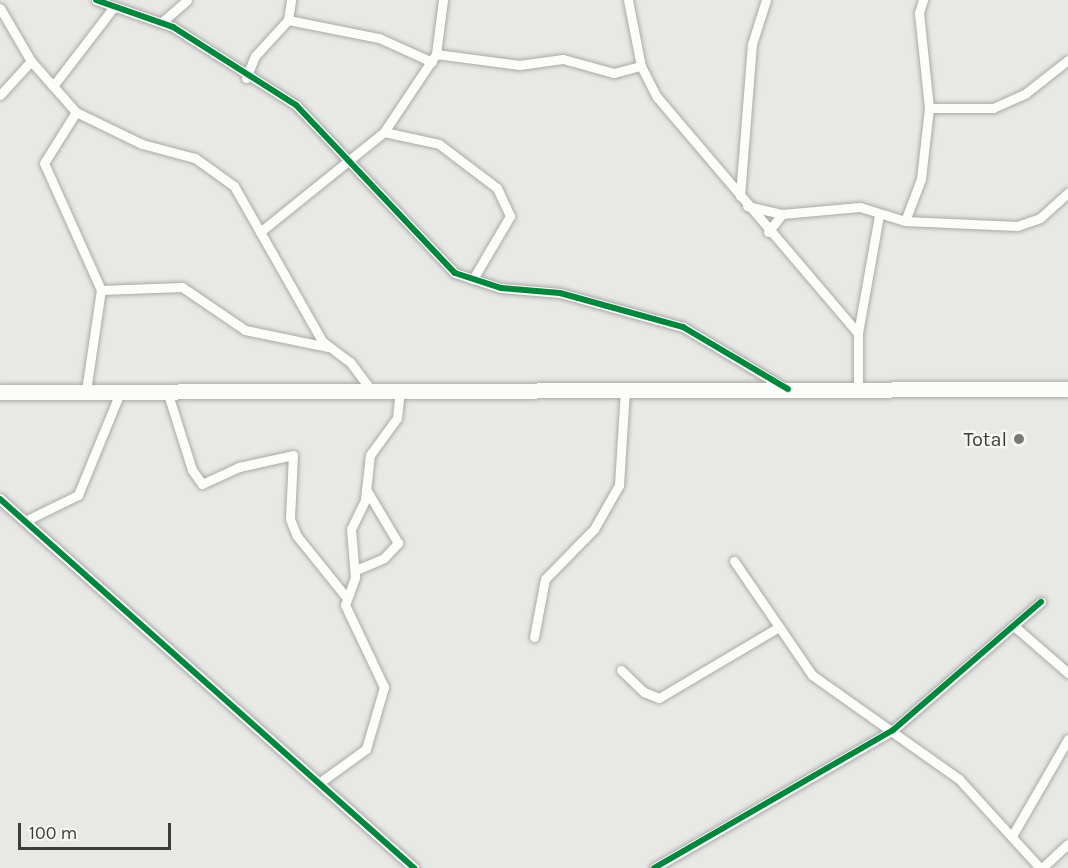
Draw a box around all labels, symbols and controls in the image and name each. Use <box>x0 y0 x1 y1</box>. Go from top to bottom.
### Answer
place label: Total <box>964 427 1007 451</box>
marker: Total <box>1012 432 1026 446</box>
scale bar <box>21 811 174 849</box>
text: 100 m <box>29 822 77 844</box>

